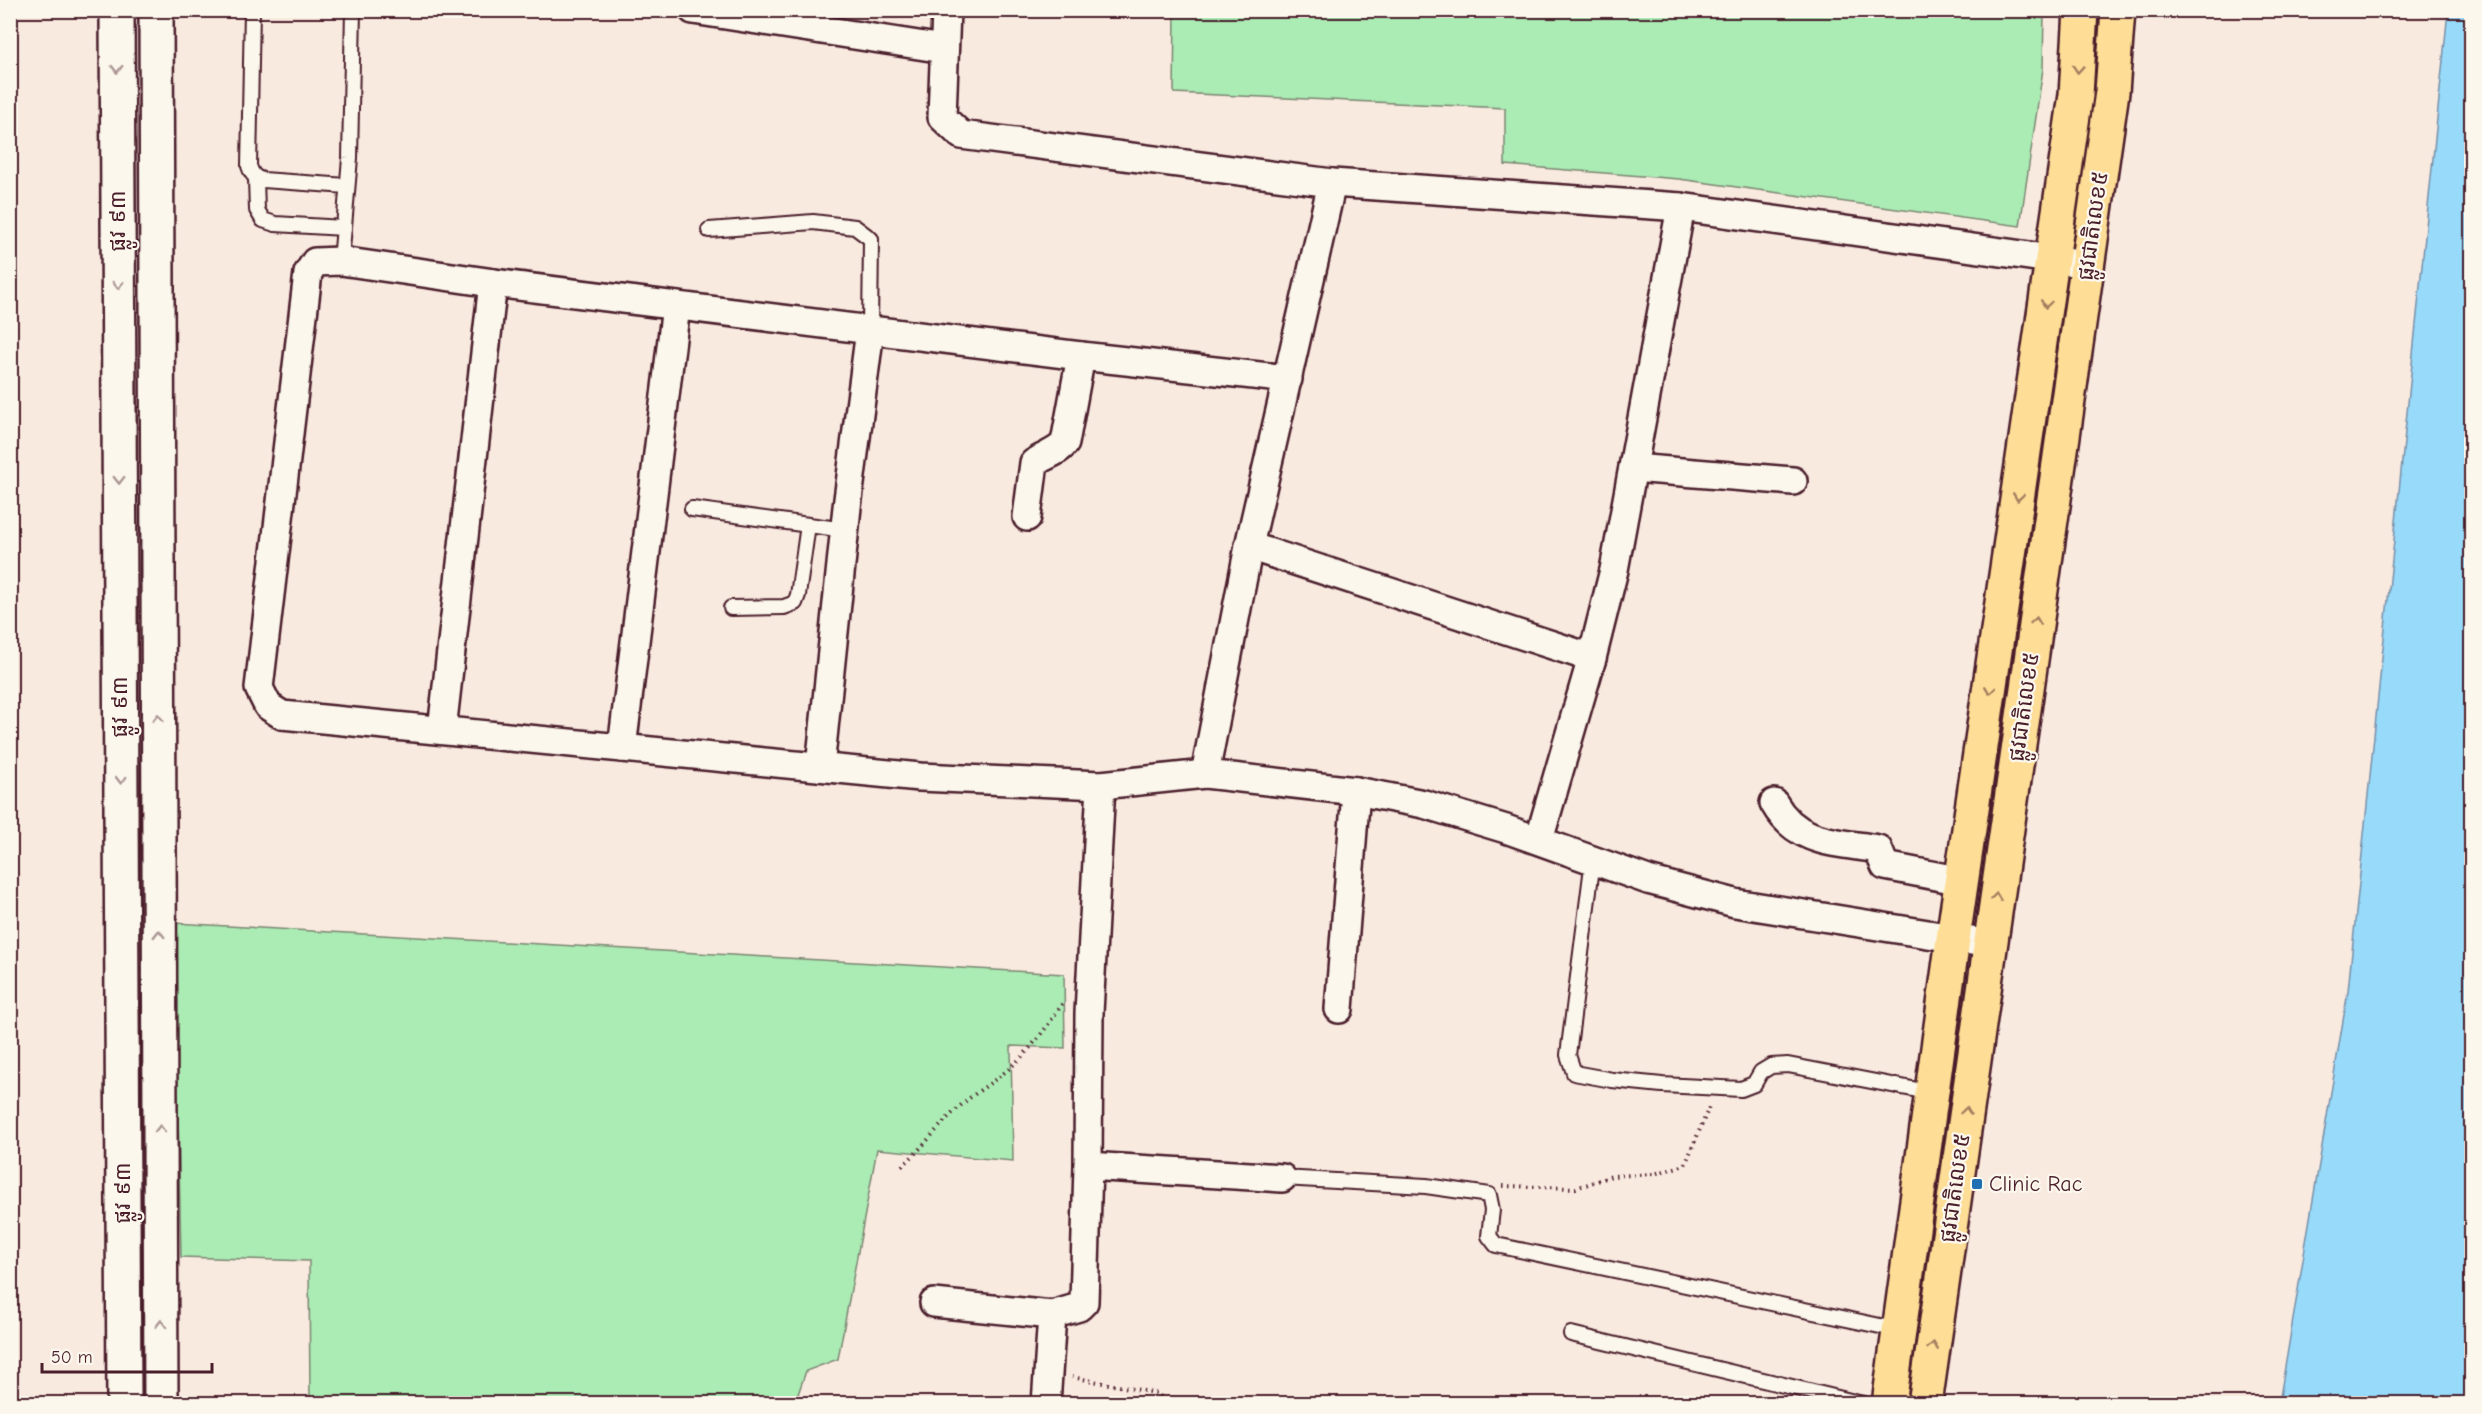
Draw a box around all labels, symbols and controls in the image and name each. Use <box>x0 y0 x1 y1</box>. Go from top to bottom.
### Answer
one-way arrow <box>111 64 123 73</box>
one-way arrow <box>2071 64 2084 73</box>
street label: ផ្លូវជាតិលេខ៥ <box>2072 170 2120 283</box>
street label: ផ្លូវ ៩៣ <box>105 190 138 252</box>
one-way arrow <box>112 280 124 289</box>
one-way arrow <box>2040 299 2052 308</box>
one-way arrow <box>113 475 125 484</box>
one-way arrow <box>2012 492 2024 501</box>
one-way arrow <box>2029 616 2041 626</box>
street label: ផ្លូវជាតិលេខ៥ <box>2003 651 2051 764</box>
street label: ផ្លូវ ៩៣ <box>107 676 140 738</box>
one-way arrow <box>1984 685 1996 694</box>
one-way arrow <box>152 714 164 723</box>
one-way arrow <box>115 775 127 784</box>
one-way arrow <box>1990 892 2002 902</box>
one-way arrow <box>153 930 165 939</box>
one-way arrow <box>1959 1106 1972 1116</box>
one-way arrow <box>154 1125 166 1134</box>
street label: ផ្លូវជាតិលេខ៥ <box>1934 1132 1982 1245</box>
street label: ផ្លូវ ៩៣ <box>110 1162 143 1224</box>
place label: Clinic Rac <box>1989 1171 2083 1197</box>
marker: Clinic Rac <box>1970 1177 1984 1191</box>
one-way arrow <box>155 1320 167 1329</box>
scale bar <box>42 1336 212 1374</box>
one-way arrow <box>1926 1341 1938 1350</box>
text: 50 m <box>51 1347 93 1368</box>

